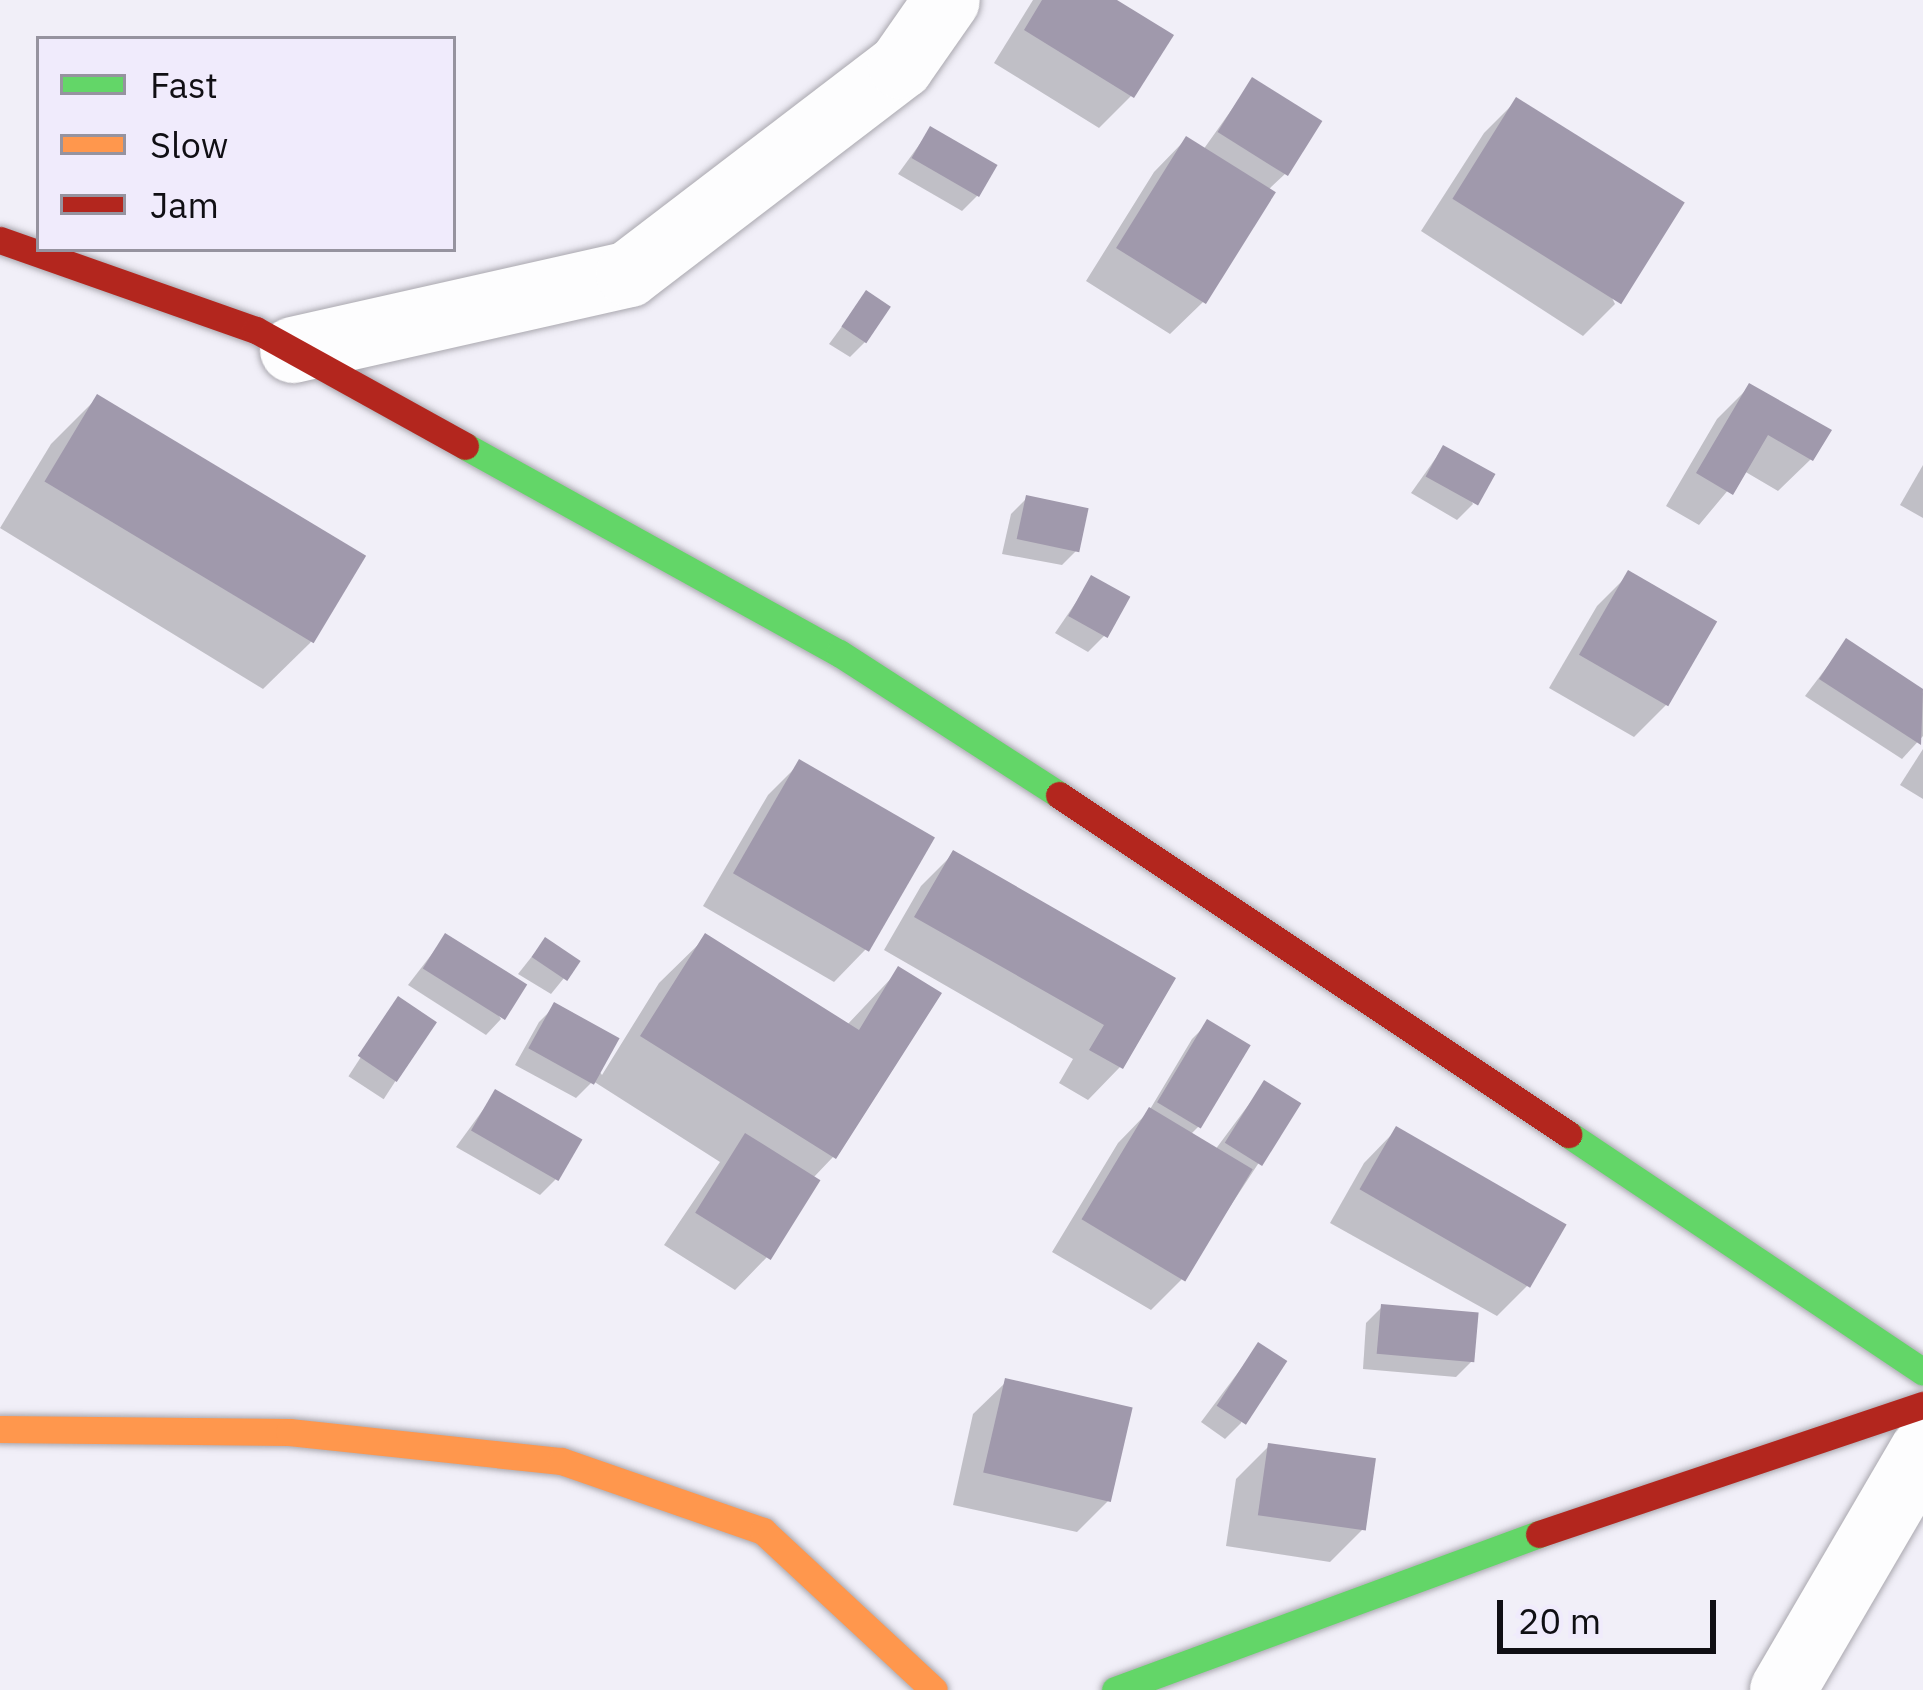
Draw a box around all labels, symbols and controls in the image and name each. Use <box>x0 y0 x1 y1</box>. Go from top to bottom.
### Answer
legend <box>36 36 456 252</box>
text: Fast <box>150 61 218 108</box>
text: Slow <box>150 121 228 168</box>
text: Jam <box>150 181 219 228</box>
scale bar <box>1503 1576 1722 1650</box>
text: 20 m <box>1518 1597 1601 1644</box>

